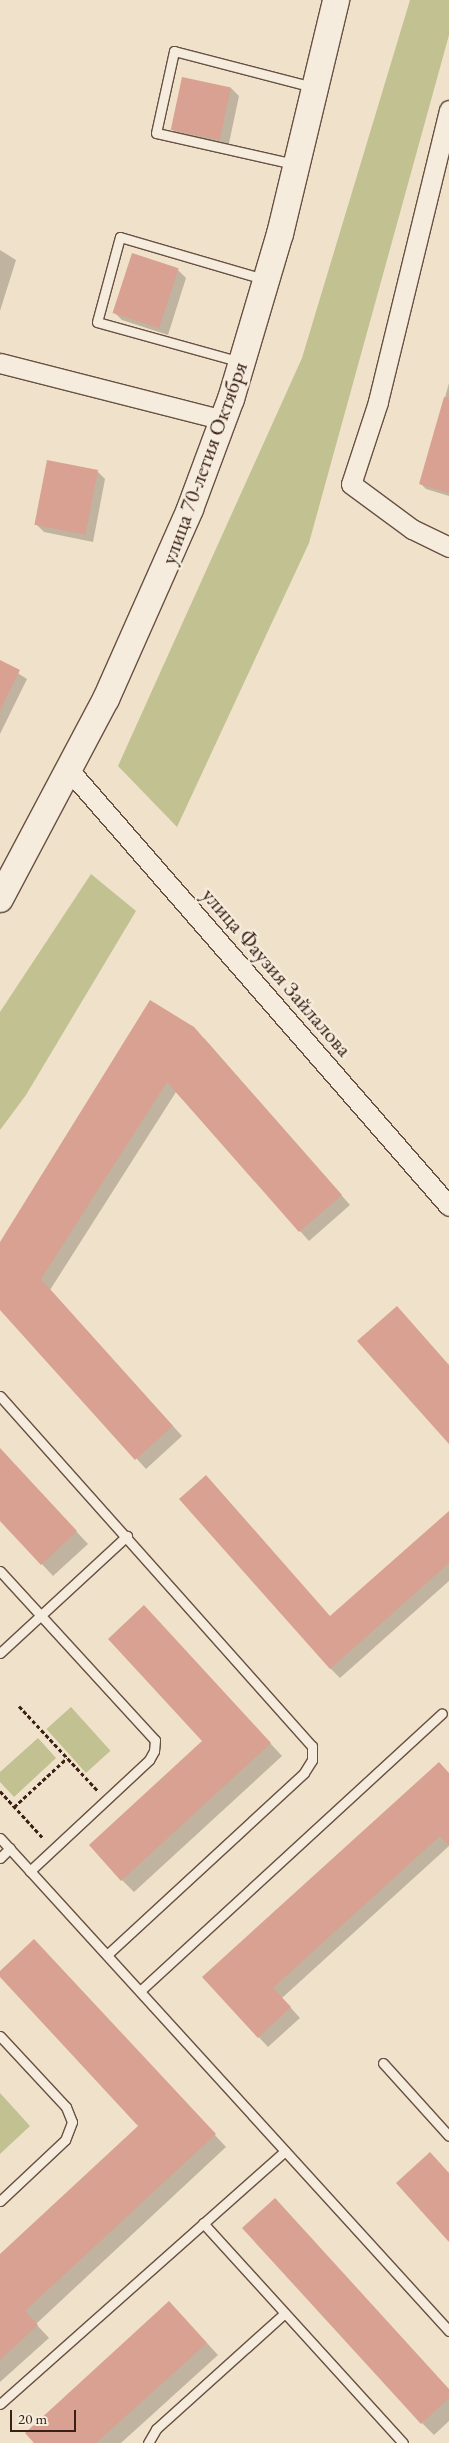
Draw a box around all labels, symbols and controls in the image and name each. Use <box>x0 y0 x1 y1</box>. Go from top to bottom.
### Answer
street label: улица 70-летия Октября <box>155 358 253 568</box>
street label: улица Фаузия Зайлалова <box>196 882 358 1062</box>
scale bar <box>12 2400 79 2432</box>
text: 20 m <box>18 2409 47 2428</box>

